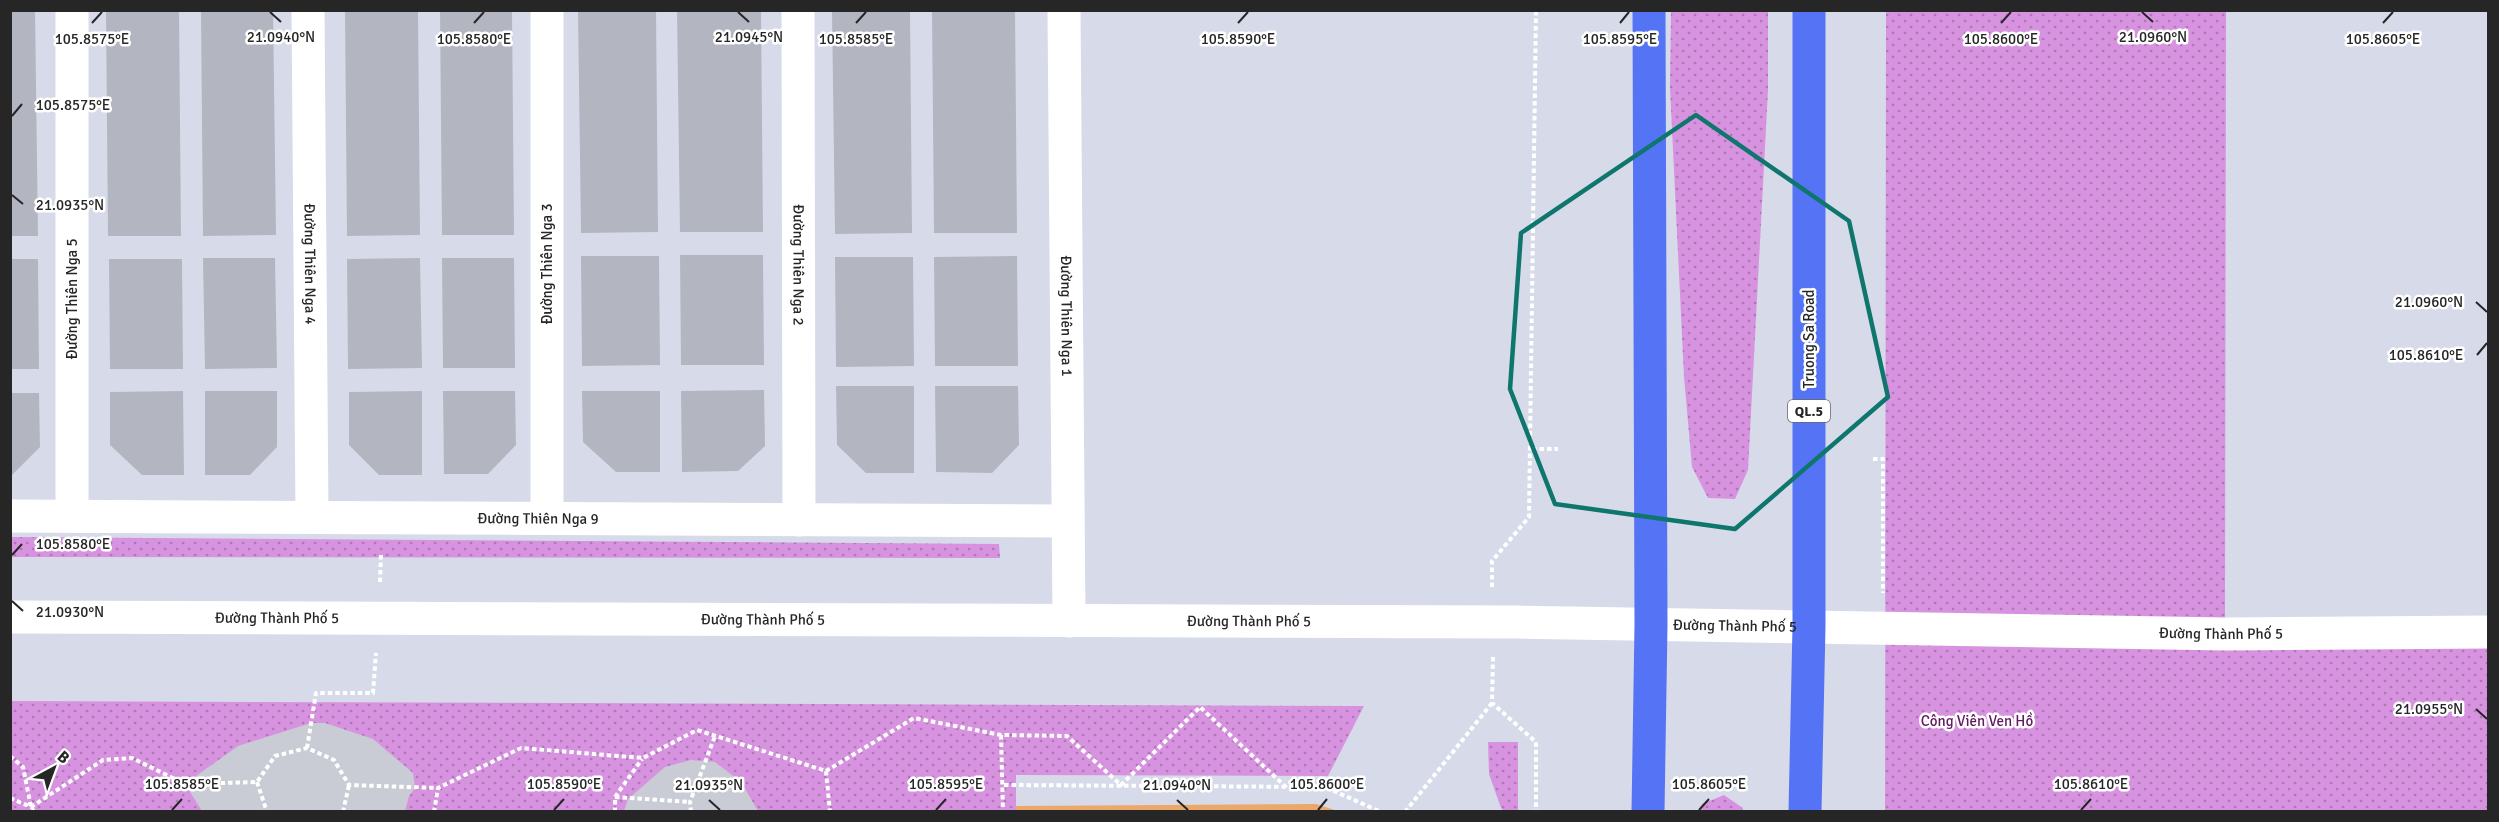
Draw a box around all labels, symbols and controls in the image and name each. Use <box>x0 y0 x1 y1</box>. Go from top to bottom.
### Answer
text: 21.0940°N <box>247 28 315 46</box>
text: 21.0945°N <box>715 28 783 46</box>
text: 21.0960°N <box>2119 28 2187 46</box>
text: 105.8575°E <box>55 30 129 48</box>
text: 105.8580°E <box>437 30 511 48</box>
text: 105.8585°E <box>819 30 893 48</box>
text: 105.8590°E <box>1201 30 1275 48</box>
text: 105.8595°E <box>1583 30 1657 48</box>
text: 105.8600°E <box>1964 30 2038 48</box>
text: 105.8605°E <box>2346 30 2420 48</box>
text: 105.8575°E <box>36 96 110 114</box>
text: 21.0935°N <box>36 196 104 214</box>
street label: Đường Thiên Nga 4 <box>301 203 319 325</box>
street label: Đường Thiên Nga 3 <box>538 203 556 325</box>
street label: Đường Thiên Nga 2 <box>789 204 808 326</box>
street label: Đường Thiên Nga 5 <box>63 238 81 360</box>
street label: Đường Thiên Nga 1 <box>1057 255 1076 377</box>
street label: Truong Sa Road <box>1800 290 1818 388</box>
text: 21.0960°N <box>2395 293 2463 311</box>
text: 105.8610°E <box>2389 346 2463 364</box>
road number: QL.5 <box>1788 400 1830 422</box>
street label: Đường Thiên Nga 9 <box>477 509 599 528</box>
text: 105.8580°E <box>36 535 110 553</box>
text: 21.0930°N <box>36 603 104 621</box>
street label: Đường Thành Phố 5 <box>215 609 339 627</box>
street label: Đường Thành Phố 5 <box>701 610 825 629</box>
street label: Đường Thành Phố 5 <box>1187 612 1311 630</box>
street label: Đường Thành Phố 5 <box>1673 616 1797 636</box>
street label: Đường Thành Phố 5 <box>2159 624 2283 643</box>
text: 21.0955°N <box>2395 700 2463 718</box>
park label: Công Viên Ven Hồ <box>1921 712 2033 730</box>
north arrow <box>24 738 84 798</box>
text: B <box>53 747 74 768</box>
text: 105.8585°E <box>145 775 219 793</box>
text: 105.8590°E <box>527 775 601 793</box>
text: 105.8595°E <box>909 775 983 793</box>
text: 105.8600°E <box>1290 775 1364 793</box>
text: 105.8605°E <box>1672 775 1746 793</box>
text: 105.8610°E <box>2054 775 2128 793</box>
text: 21.0935°N <box>675 776 743 794</box>
text: 21.0940°N <box>1143 776 1211 794</box>

